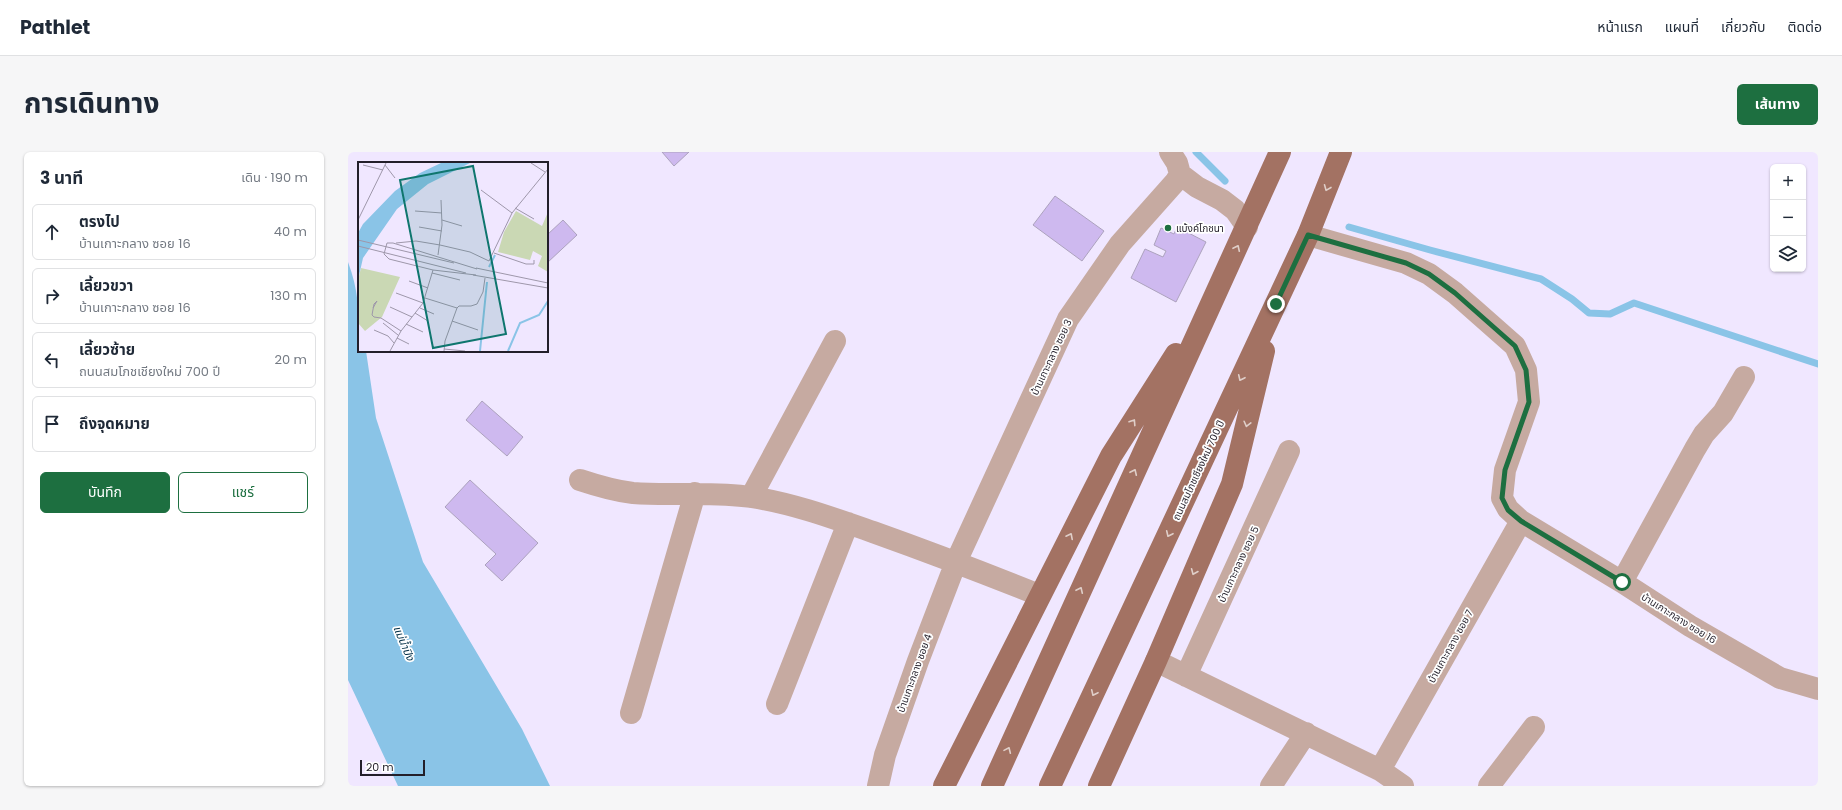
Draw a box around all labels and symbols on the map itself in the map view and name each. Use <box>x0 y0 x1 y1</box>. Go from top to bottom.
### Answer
inset map <box>358 162 548 352</box>
one-way arrow <box>1323 185 1331 192</box>
place label: แบ้งค์โภชนา <box>1176 221 1224 236</box>
marker: แบ้งค์โภชนา <box>1163 223 1173 233</box>
one-way arrow <box>1232 245 1240 253</box>
route end <box>1267 295 1285 313</box>
street label: บ้านเกาะกลาง ซอย 3 <box>1027 317 1076 398</box>
one-way arrow <box>1238 373 1246 381</box>
street label: ถนนสมโภชเชียงใหม่ 700 ปี <box>1169 418 1228 523</box>
one-way arrow <box>1128 419 1135 426</box>
one-way arrow <box>1243 421 1251 427</box>
one-way arrow <box>1129 469 1137 476</box>
street label: บ้านเกาะกลาง ซอย 5 <box>1214 524 1263 605</box>
one-way arrow <box>1166 529 1174 537</box>
one-way arrow <box>1065 532 1073 540</box>
one-way arrow <box>1191 569 1199 576</box>
route start <box>1613 573 1631 591</box>
one-way arrow <box>1075 587 1083 595</box>
street label: บ้านเกาะกลาง ซอย 16 <box>1638 589 1719 648</box>
street label: บ้านเกาะกลาง ซอย 7 <box>1424 606 1477 686</box>
water label: แม่น้ำปิง <box>389 623 419 664</box>
street label: บ้านเกาะกลาง ซอย 4 <box>893 632 936 715</box>
one-way arrow <box>1091 689 1099 697</box>
one-way arrow <box>1003 747 1011 755</box>
scale bar <box>360 758 425 777</box>

